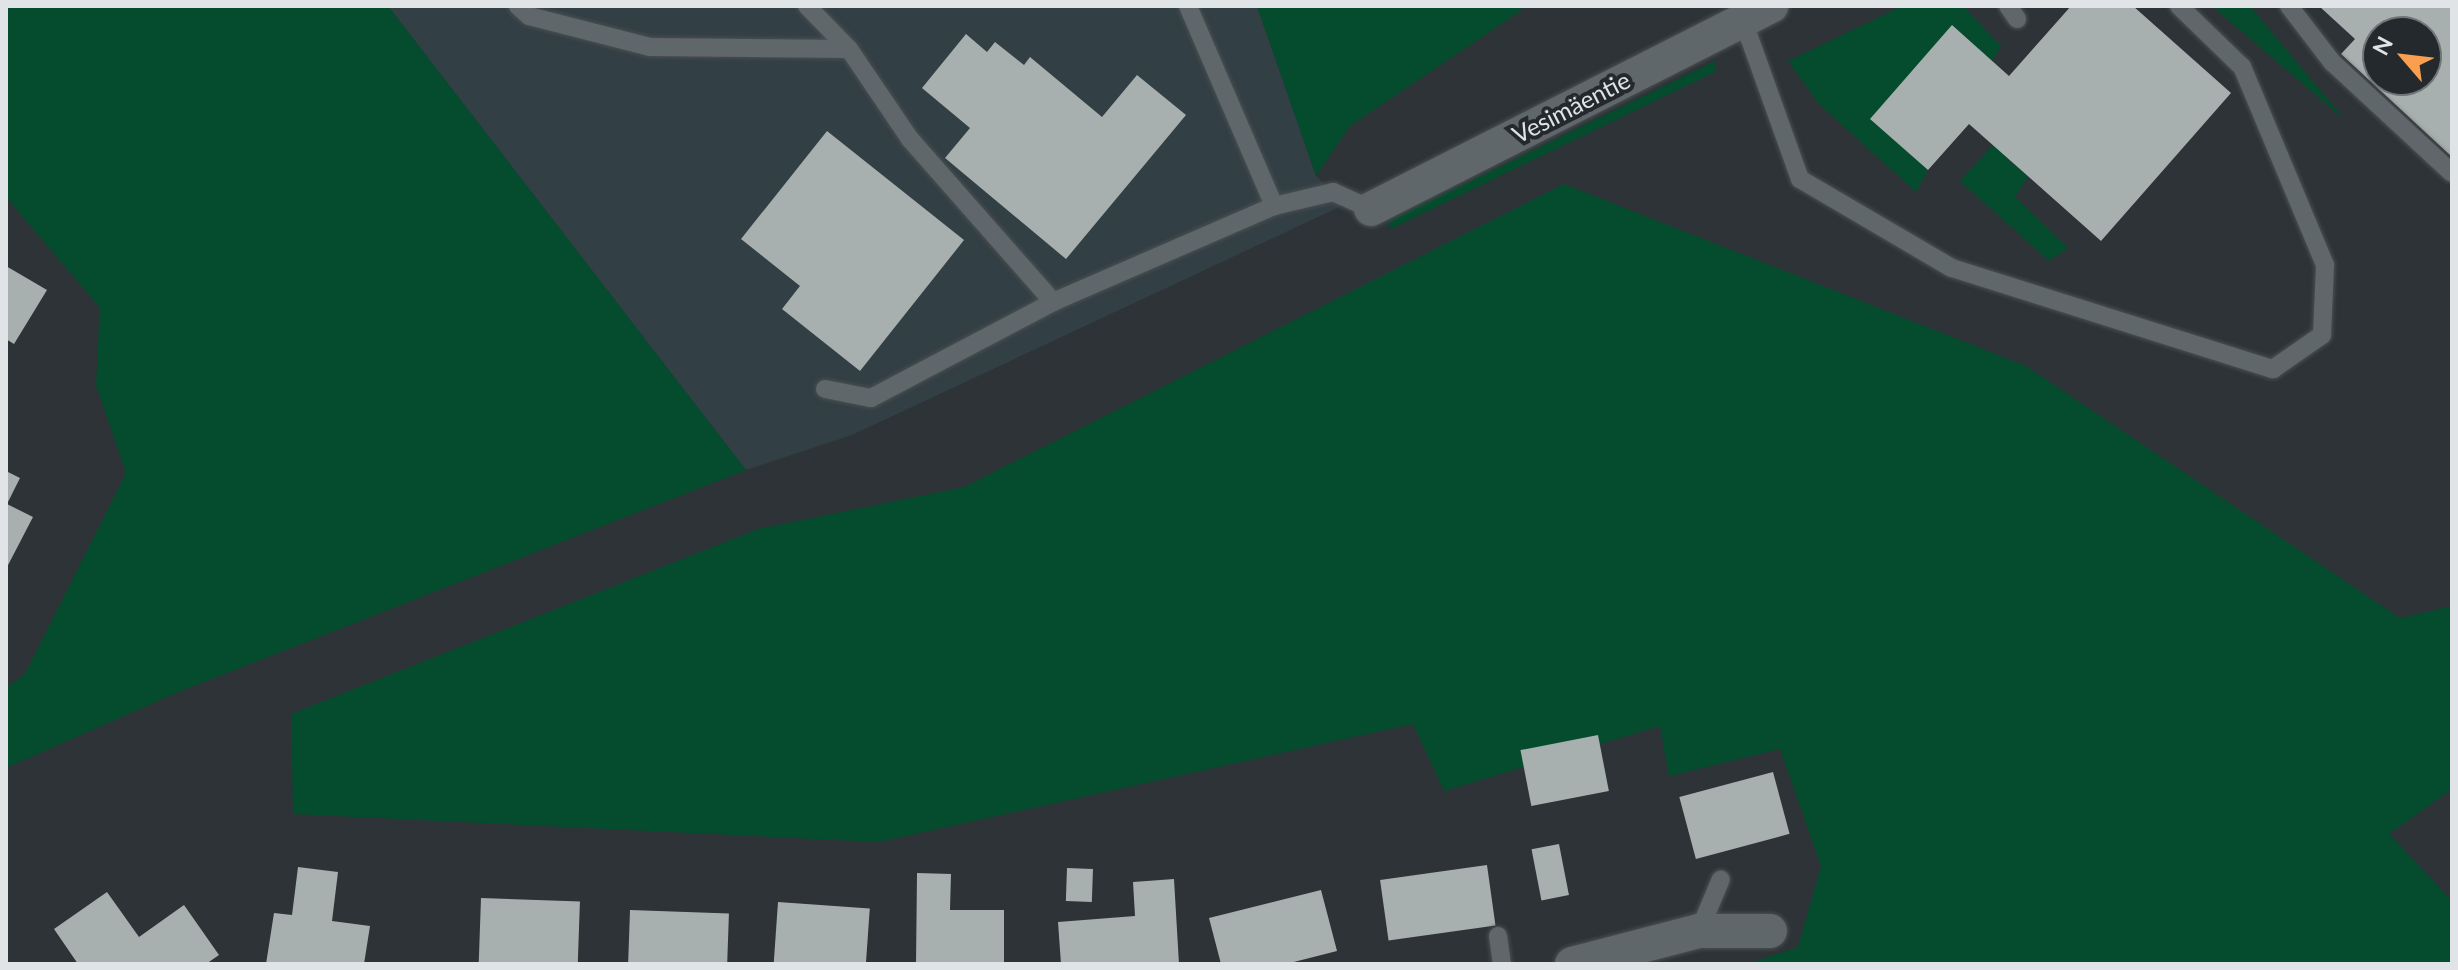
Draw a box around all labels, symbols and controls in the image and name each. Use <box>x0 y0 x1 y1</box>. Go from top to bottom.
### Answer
north arrow <box>2362 16 2442 96</box>
text: N <box>2366 32 2398 59</box>
street label: Vesimäentie <box>1507 65 1635 149</box>

